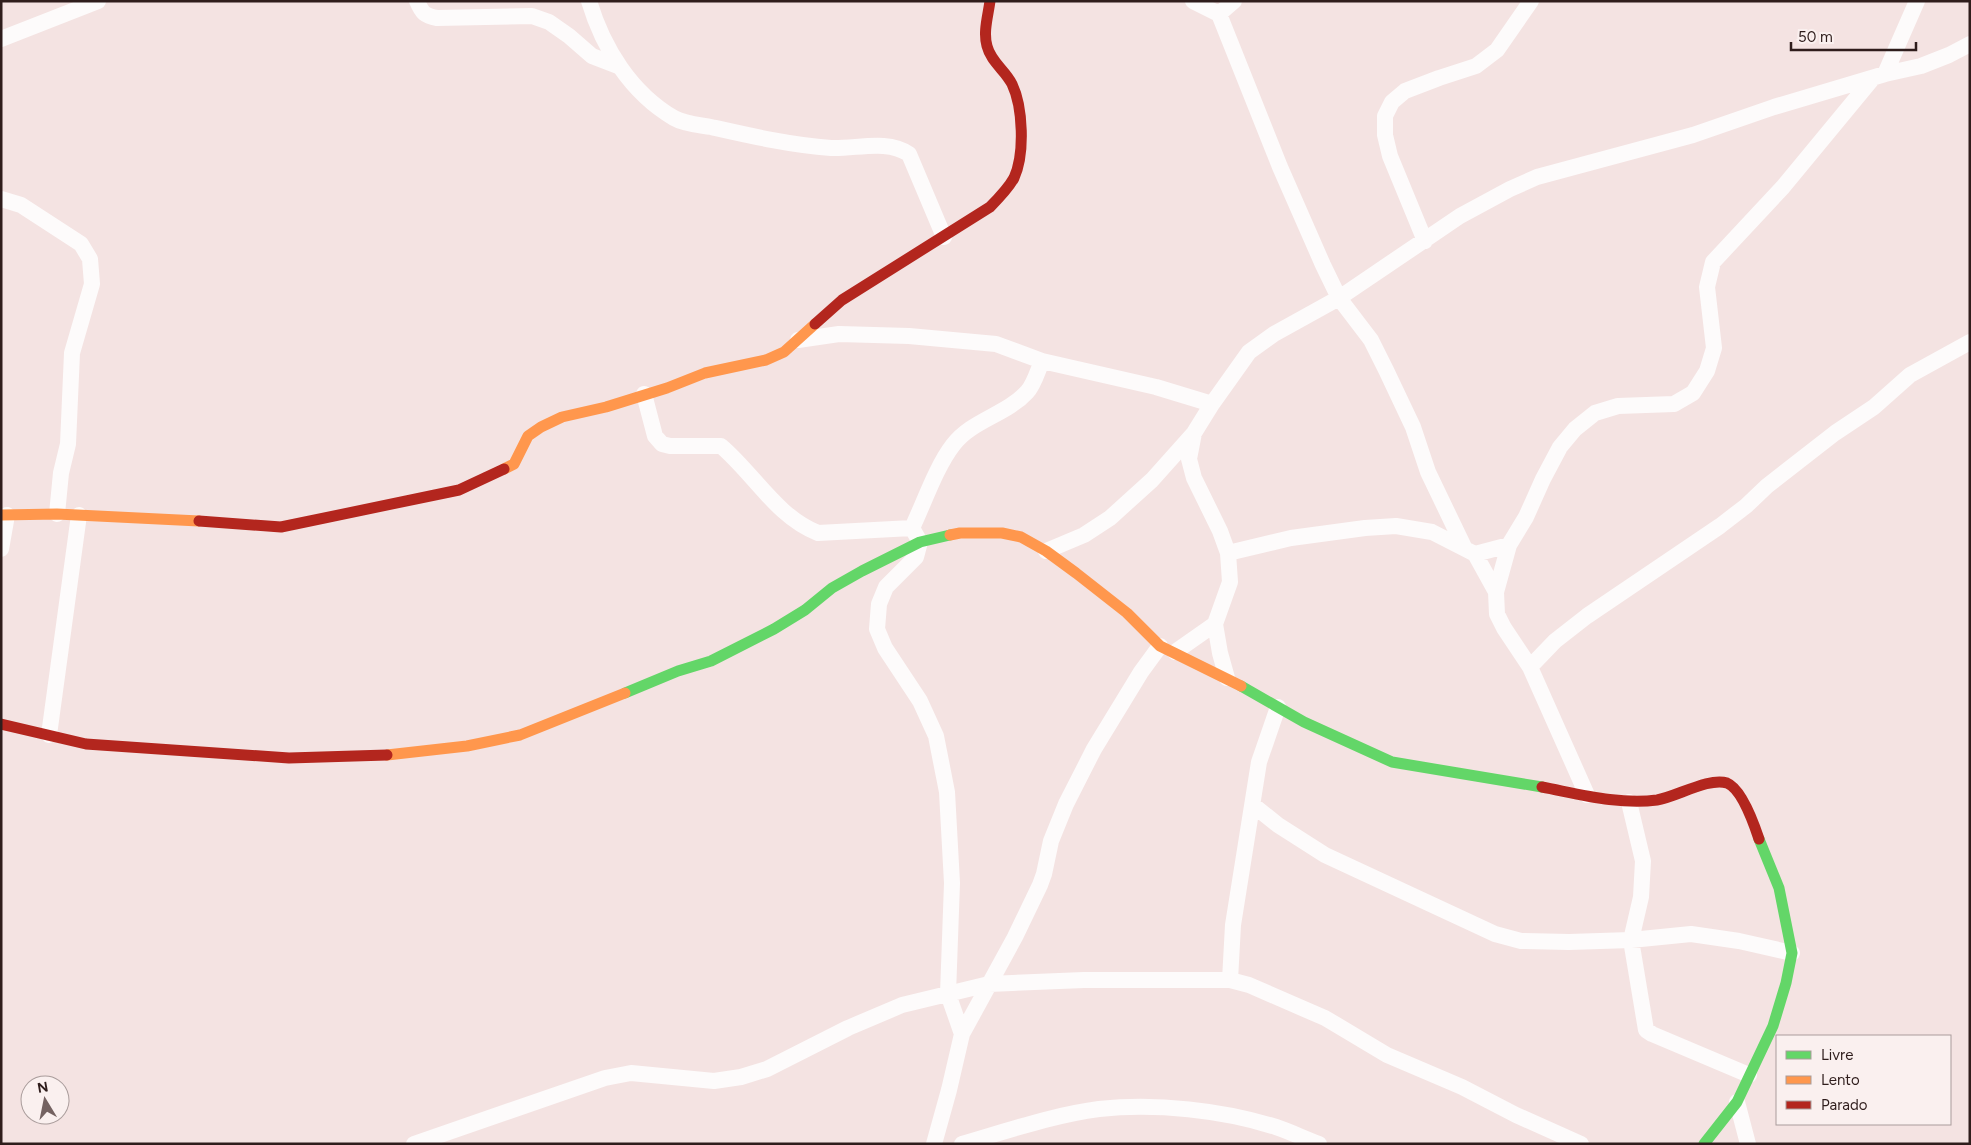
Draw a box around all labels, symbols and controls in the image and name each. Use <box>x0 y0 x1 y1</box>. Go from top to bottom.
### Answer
scale bar <box>1791 20 1916 52</box>
text: 50 m <box>1798 28 1833 46</box>
legend <box>1776 1035 1951 1125</box>
text: Livre <box>1821 1046 1853 1064</box>
text: Lento <box>1821 1071 1860 1089</box>
north arrow <box>20 1075 70 1125</box>
text: N <box>36 1078 50 1097</box>
text: Parado <box>1821 1096 1868 1114</box>

